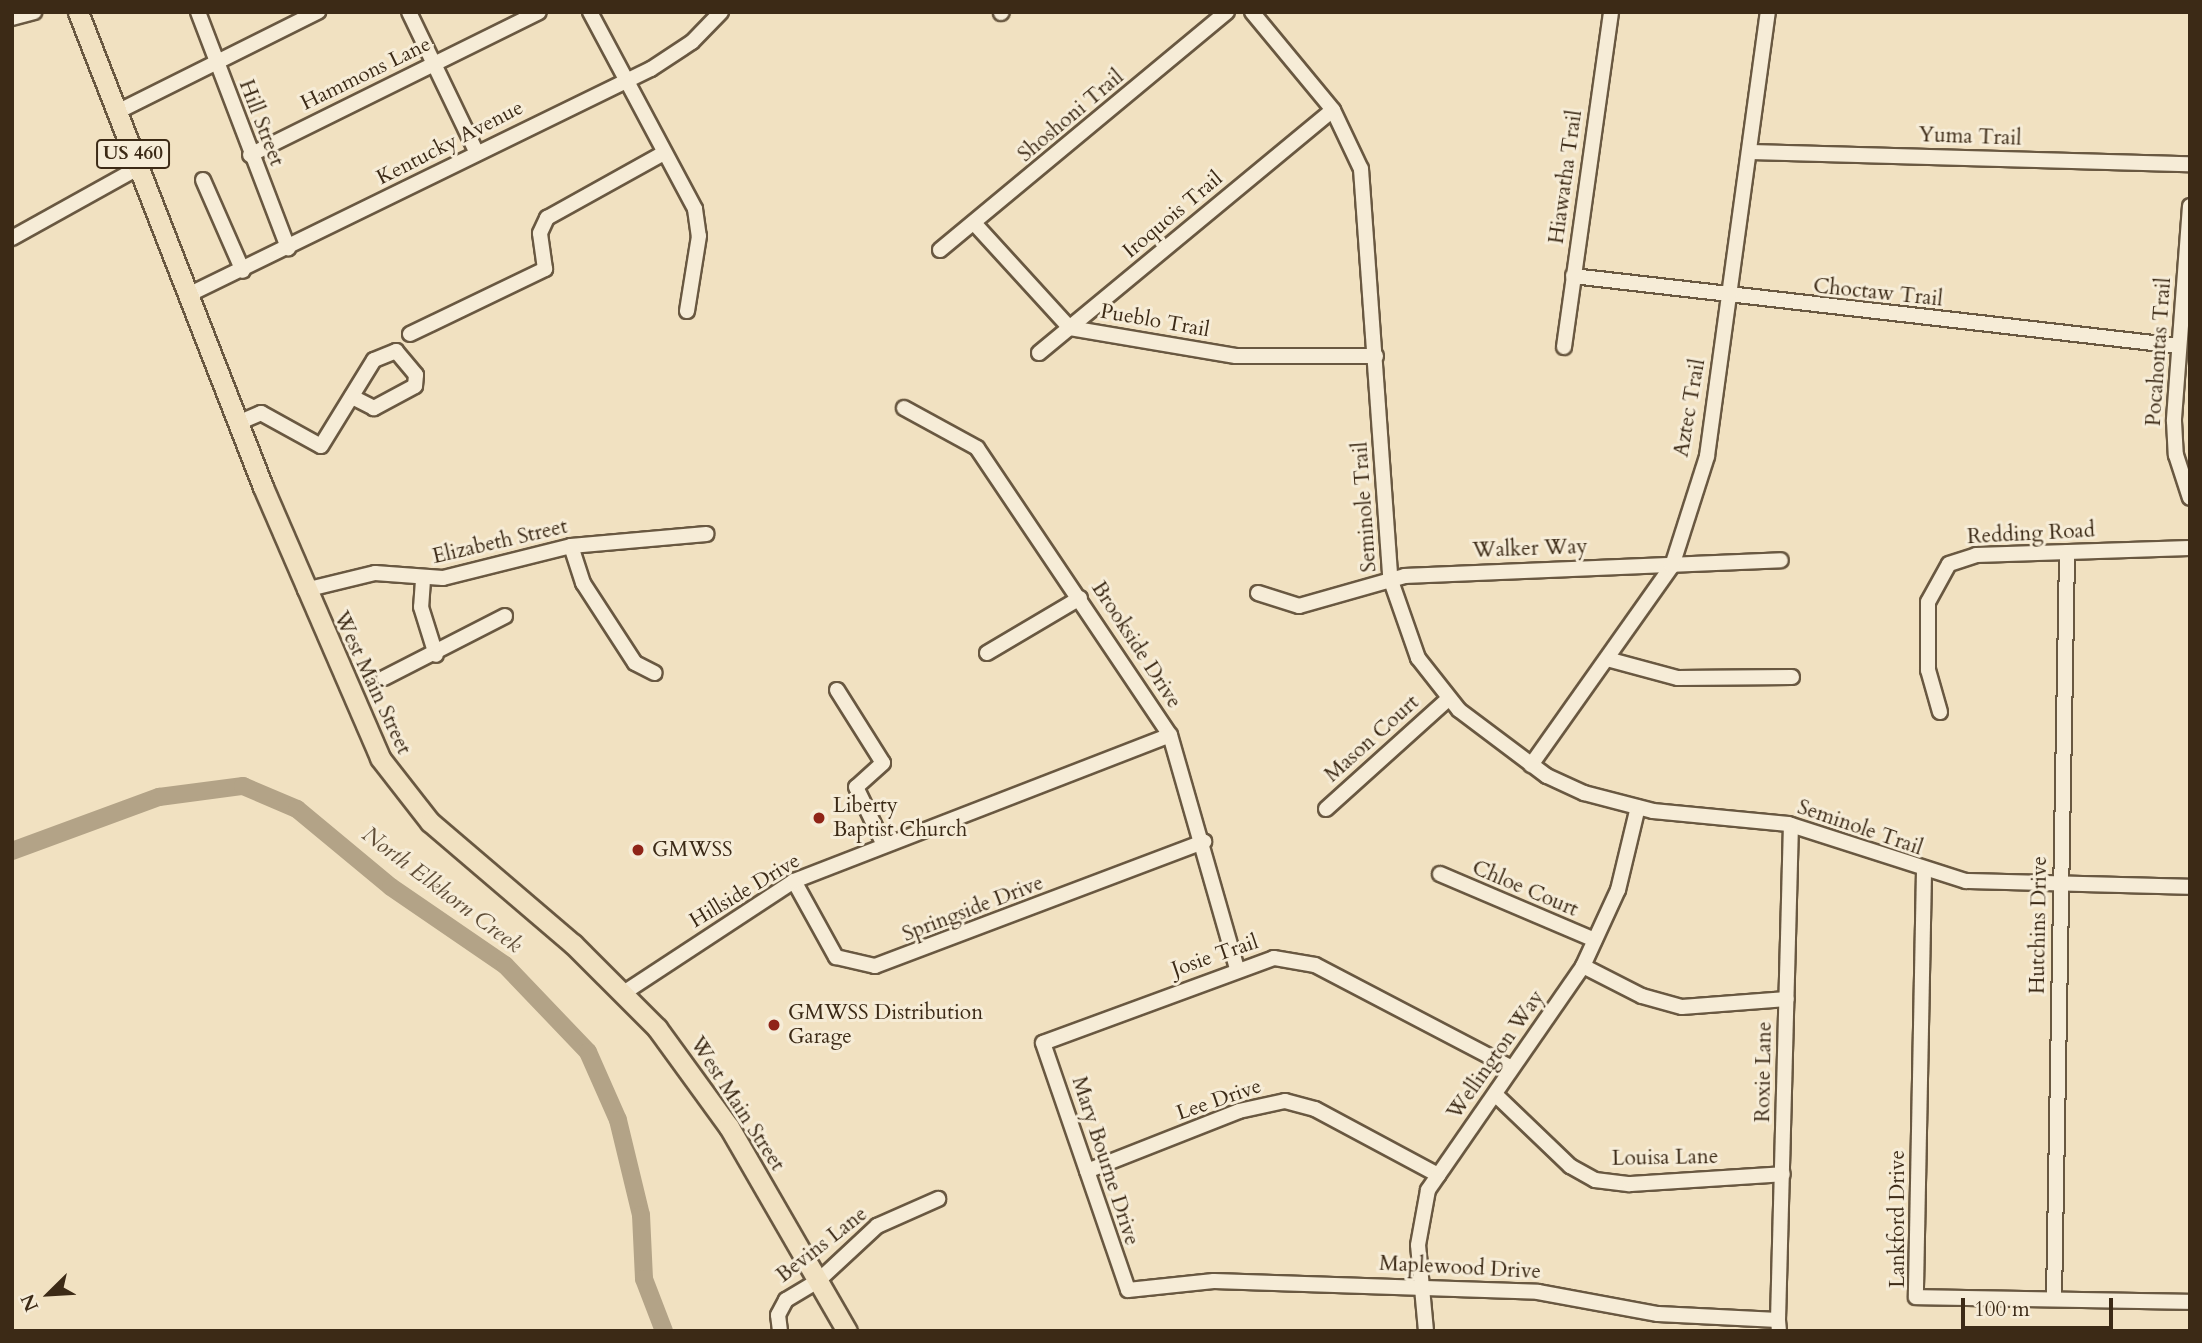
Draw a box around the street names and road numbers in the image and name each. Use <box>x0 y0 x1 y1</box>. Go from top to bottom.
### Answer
street label: Hammons Lane <box>297 32 435 116</box>
street label: Shoshoni Trail <box>1013 65 1129 167</box>
street label: Hill Street <box>233 76 289 170</box>
street label: Kentucky Avenue <box>373 95 527 191</box>
street label: Hiawatha Trail <box>1544 109 1588 245</box>
street label: Yuma Trail <box>1918 123 2022 151</box>
road number: US 460 <box>94 138 172 170</box>
street label: Iroquois Trail <box>1118 166 1228 264</box>
street label: Choctaw Trail <box>1812 274 1944 312</box>
street label: Pocahontas Trail <box>2141 277 2177 427</box>
street label: Pueblo Trail <box>1098 299 1212 343</box>
street label: Aztec Trail <box>1669 357 1711 459</box>
street label: Seminole Trail <box>1348 441 1382 573</box>
street label: Elizabeth Street <box>430 514 570 570</box>
street label: Redding Road <box>1967 518 2095 550</box>
street label: Walker Way <box>1472 534 1588 564</box>
street label: Brookside Drive <box>1086 577 1186 713</box>
street label: West Main Street <box>328 607 416 759</box>
street label: Mason Court <box>1320 690 1424 788</box>
street label: Seminole Trail <box>1794 795 1926 861</box>
street label: Hillside Drive <box>685 848 805 934</box>
street label: Chloe Court <box>1468 855 1582 923</box>
street label: Hutchins Drive <box>2025 856 2053 994</box>
street label: Springside Drive <box>899 871 1047 947</box>
street label: Josie Trail <box>1168 929 1262 983</box>
street label: Wellington Way <box>1442 986 1550 1124</box>
street label: Roxie Lane <box>1751 1021 1777 1123</box>
street label: West Main Street <box>684 1032 790 1176</box>
street label: Mary Bourne Drive <box>1066 1073 1144 1249</box>
street label: Lee Drive <box>1173 1074 1265 1126</box>
street label: Louisa Lane <box>1612 1144 1718 1172</box>
street label: Lankford Drive <box>1885 1150 1911 1288</box>
street label: Bevins Lane <box>772 1202 872 1288</box>
street label: Maplewood Drive <box>1378 1251 1542 1285</box>

